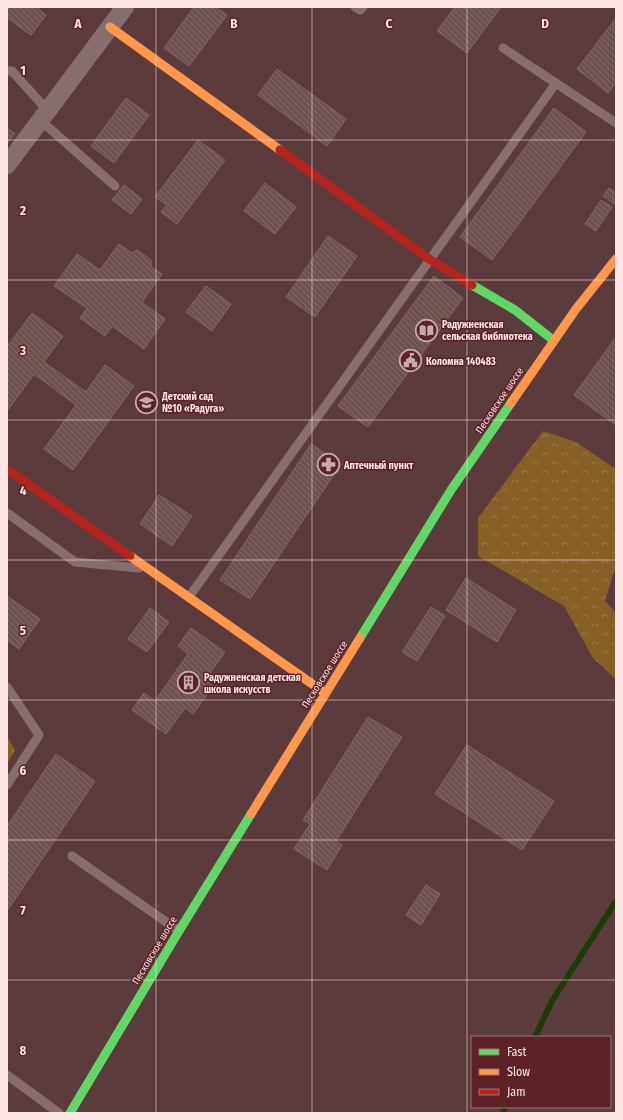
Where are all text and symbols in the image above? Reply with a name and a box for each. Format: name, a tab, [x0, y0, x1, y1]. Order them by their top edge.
text: A	[73, 16, 82, 31]
text: B	[230, 16, 238, 31]
text: C	[386, 16, 393, 31]
text: D	[541, 16, 549, 31]
text: 1	[20, 63, 26, 78]
text: 2	[19, 203, 26, 218]
library icon: Радужненская сельская библиотека	[413, 317, 439, 343]
place label: Радужненская сельская библиотека	[442, 319, 533, 343]
text: 3	[19, 343, 26, 358]
public building icon: Коломна 140483	[398, 348, 424, 374]
place label: Коломна 140483	[426, 356, 496, 368]
street label: Песковское шоссе	[473, 365, 526, 436]
school or university icon: Детский сад №10 «Радуга»	[134, 389, 160, 415]
place label: Детский сад №10 «Радуга»	[161, 391, 224, 415]
pharmacy icon: Аптечный пункт	[316, 452, 342, 478]
place label: Аптечный пункт	[343, 460, 414, 472]
text: 4	[20, 483, 27, 498]
text: 5	[20, 623, 26, 638]
street label: Песковское шоссе	[299, 639, 350, 710]
building icon: Радужненская детская школа искусств	[176, 670, 202, 696]
place label: Радужненская детская школа искусств	[204, 672, 301, 696]
text: 6	[20, 763, 27, 778]
text: 7	[20, 903, 26, 918]
street label: Песковское шоссе	[130, 914, 180, 987]
legend	[471, 1036, 611, 1108]
text: 8	[20, 1043, 27, 1058]
text: Fast	[507, 1045, 526, 1059]
text: Slow	[507, 1065, 530, 1079]
text: Jam	[507, 1085, 525, 1099]

